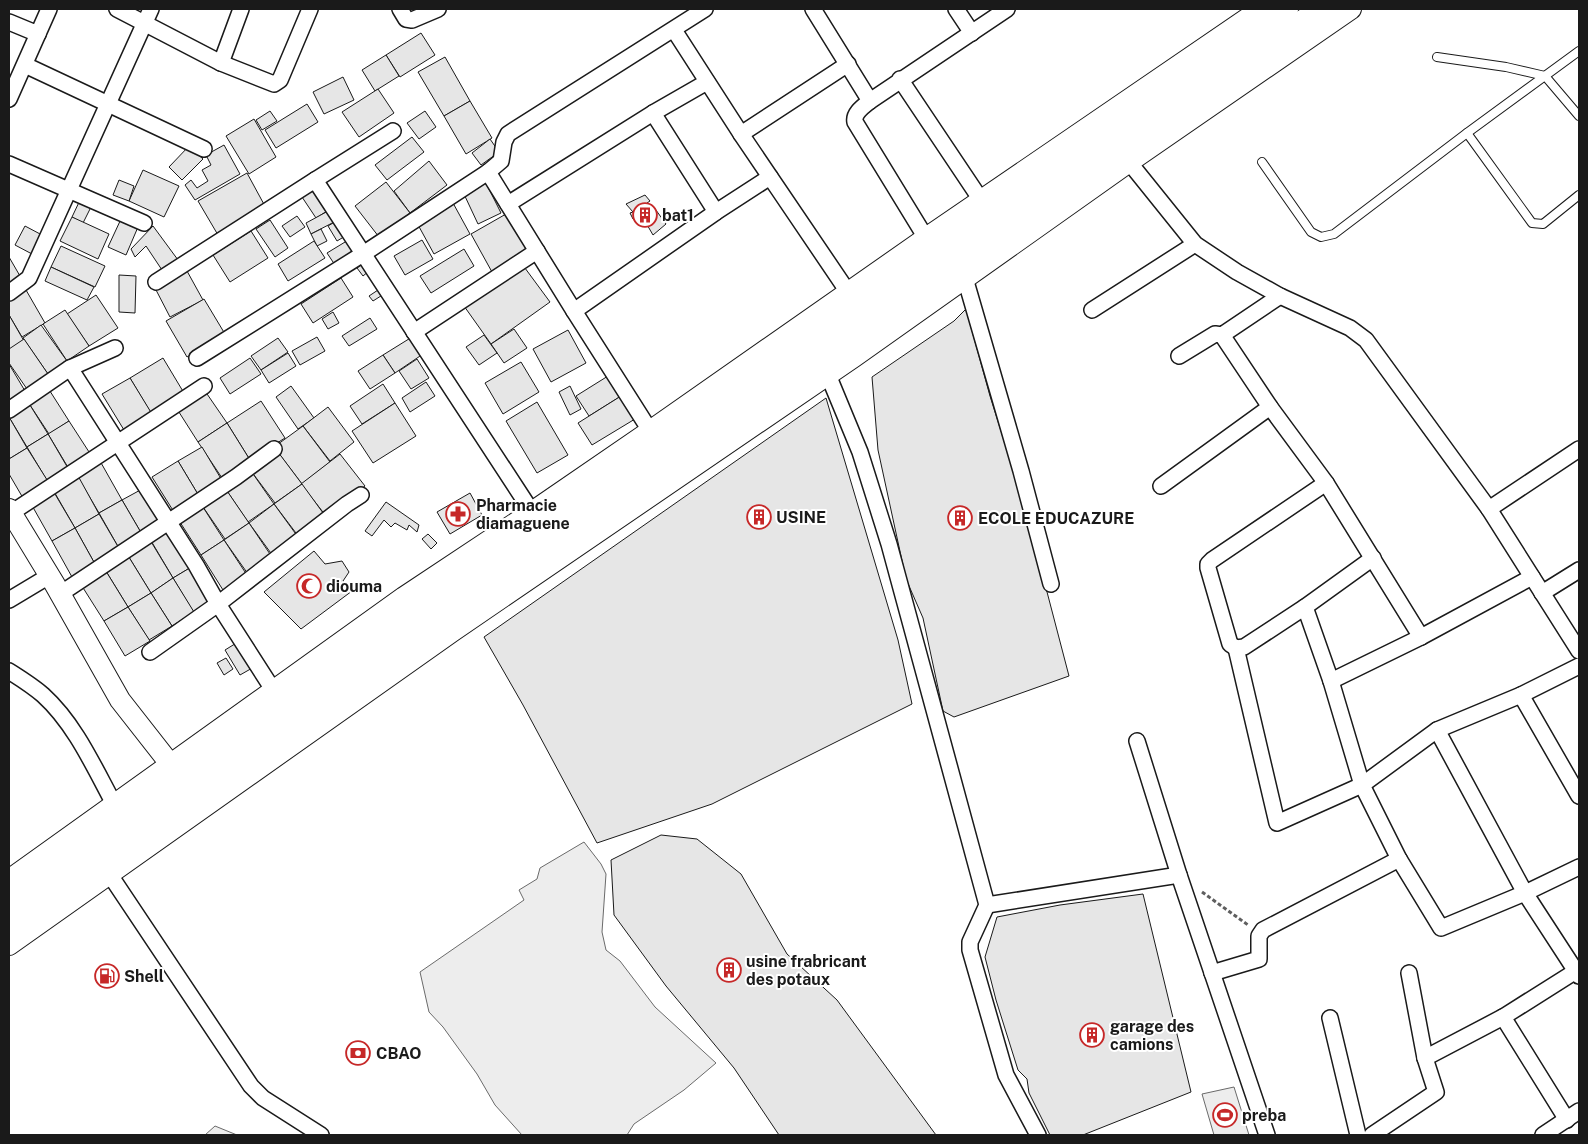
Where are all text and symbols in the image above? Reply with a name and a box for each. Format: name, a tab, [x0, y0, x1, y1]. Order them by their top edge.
building icon: bat1	[632, 202, 658, 228]
place label: bat1	[662, 206, 694, 225]
place label: Pharmacie diamaguene	[476, 496, 570, 533]
pharmacy icon: Pharmacie diamaguene	[445, 501, 471, 527]
building icon: USINE	[746, 504, 772, 530]
building icon: ECOLE EDUCAZURE	[947, 505, 973, 531]
place label: USINE	[776, 508, 826, 527]
place label: ECOLE EDUCAZURE	[978, 509, 1134, 528]
mosque icon: diouma	[296, 573, 322, 599]
place label: diouma	[326, 577, 382, 596]
place label: usine frabricant des potaux	[746, 952, 867, 989]
building icon: usine frabricant des potaux	[716, 957, 742, 983]
fuel station icon: Shell	[94, 963, 120, 989]
place label: Shell	[124, 967, 164, 986]
place label: garage des camions	[1110, 1017, 1194, 1054]
building icon: garage des camions	[1079, 1022, 1105, 1048]
bank icon: CBAO	[345, 1040, 371, 1066]
place label: CBAO	[376, 1044, 422, 1063]
sports icon: preba	[1212, 1102, 1238, 1128]
place label: preba	[1242, 1106, 1286, 1125]

